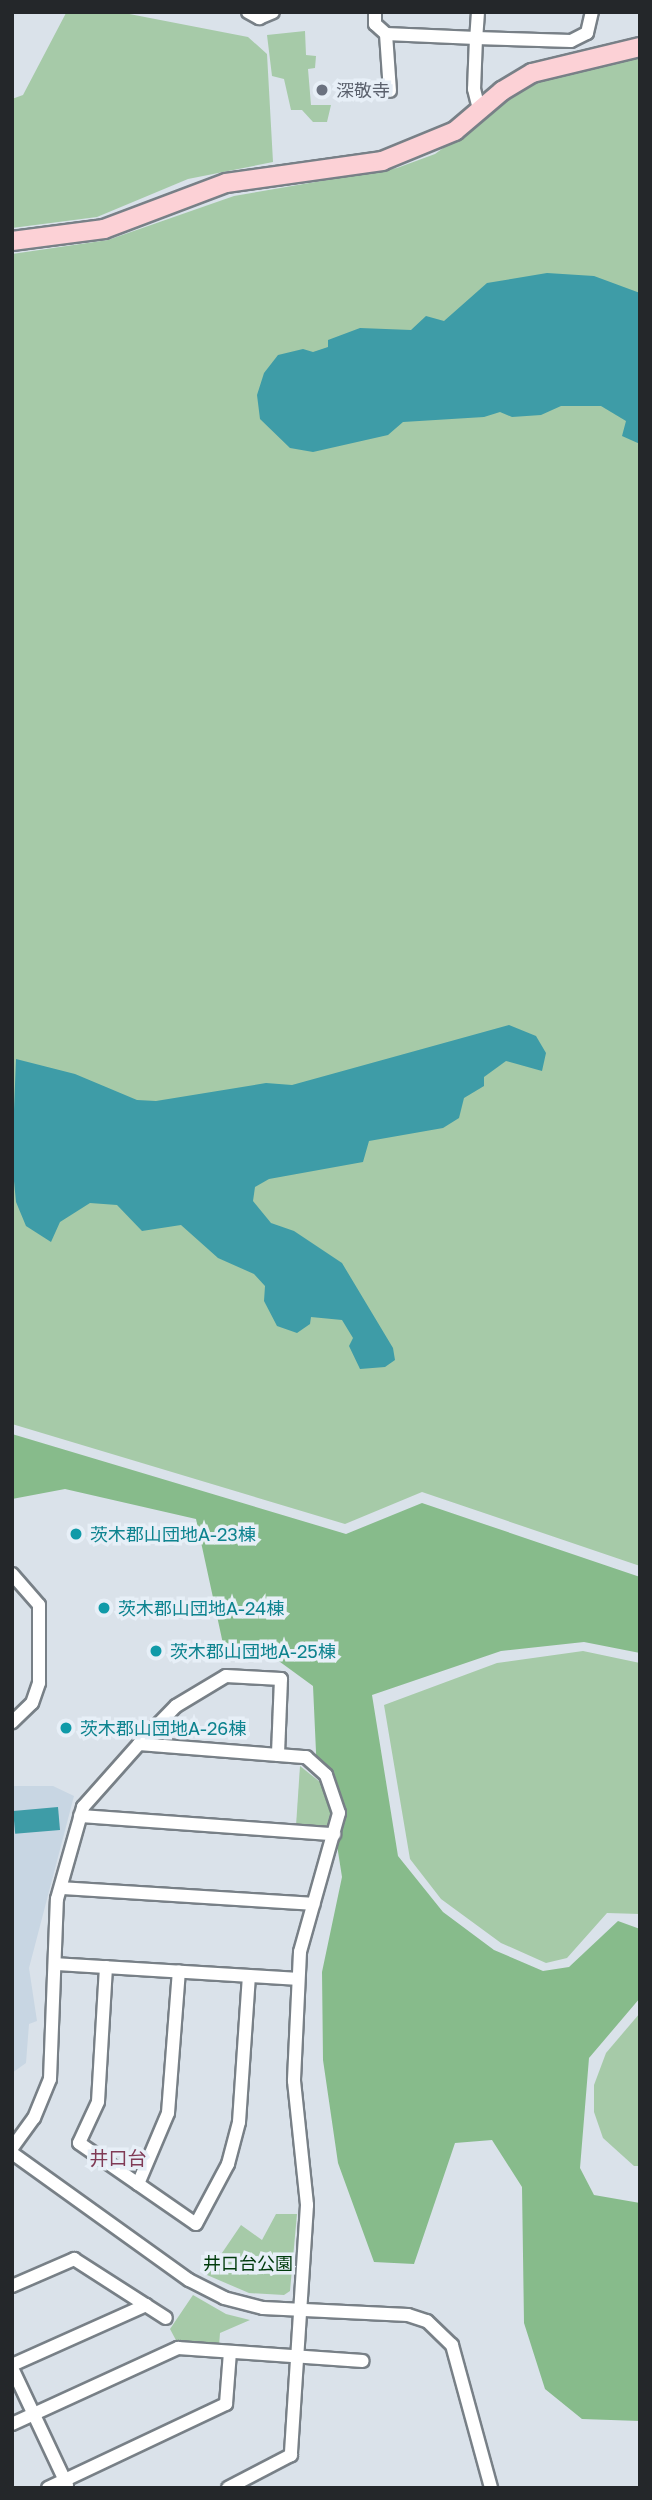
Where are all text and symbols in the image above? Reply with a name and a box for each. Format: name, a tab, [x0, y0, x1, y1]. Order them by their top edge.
place label: 深敬寺	[336, 79, 390, 101]
marker: 深敬寺	[314, 82, 330, 98]
place label: 茨木郡山団地A-23棟	[90, 1523, 256, 1545]
marker: 茨木郡山団地A-23棟	[68, 1526, 84, 1542]
place label: 茨木郡山団地A-24棟	[118, 1597, 284, 1619]
marker: 茨木郡山団地A-24棟	[96, 1600, 112, 1616]
place label: 茨木郡山団地A-25棟	[170, 1640, 336, 1662]
marker: 茨木郡山団地A-25棟	[148, 1643, 164, 1659]
place label: 茨木郡山団地A-26棟	[80, 1717, 246, 1739]
marker: 茨木郡山団地A-26棟	[58, 1720, 74, 1736]
district label: 井口台	[90, 2147, 146, 2169]
park label: 井口台公園	[203, 2252, 293, 2274]

